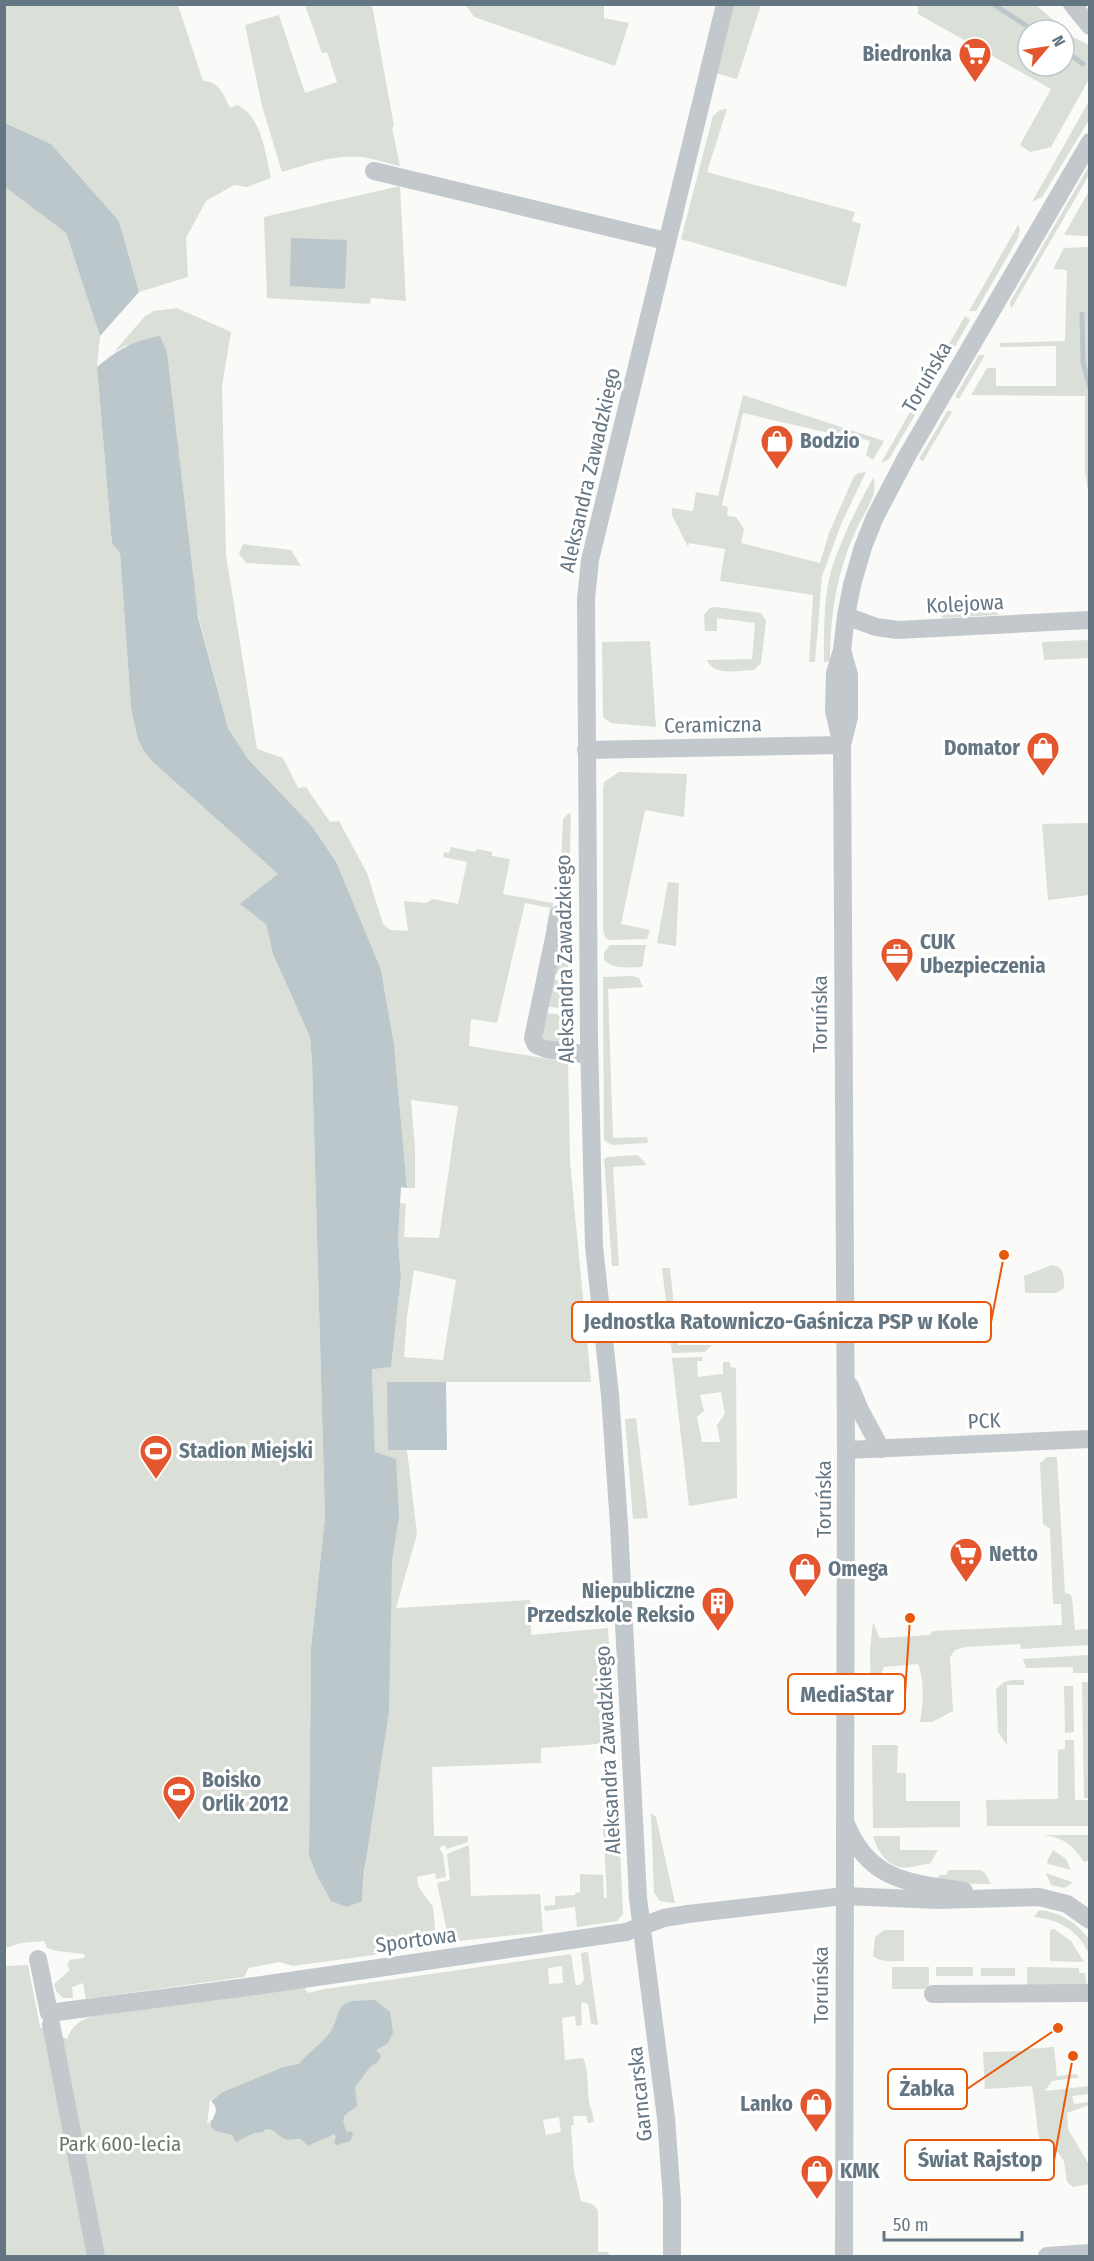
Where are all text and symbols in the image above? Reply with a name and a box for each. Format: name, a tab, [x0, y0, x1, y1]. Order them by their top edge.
north arrow	[1016, 18, 1076, 78]
text: N	[1048, 32, 1069, 50]
supermarket icon: Biedronka	[957, 36, 993, 83]
place label: Biedronka	[863, 41, 952, 67]
street label: Toruńska	[896, 337, 958, 417]
street label: Aleksandra Zawadzkiego	[554, 365, 626, 575]
shop icon: Bodzio	[759, 423, 795, 470]
place label: Bodzio	[800, 428, 860, 454]
street label: Kolejowa	[925, 589, 1005, 619]
street label: Ceramiczna	[664, 711, 762, 739]
shop icon: Domator	[1025, 730, 1061, 777]
place label: Domator	[944, 735, 1020, 761]
street label: Aleksandra Zawadzkiego	[550, 854, 580, 1064]
place label: CUK Ubezpieczenia	[920, 929, 1046, 979]
office icon: CUK Ubezpieczenia	[879, 936, 915, 983]
street label: Toruńska	[807, 975, 833, 1053]
callout: Jednostka Ratowniczo-Gaśnicza PSP w Kole	[572, 1302, 991, 1342]
text: Jednostka Ratowniczo-Gaśnicza PSP w Kole	[583, 1308, 978, 1335]
street label: PCK	[967, 1407, 1002, 1435]
sports icon: Stadion Miejski	[138, 1433, 174, 1480]
place label: Stadion Miejski	[179, 1438, 313, 1464]
street label: Toruńska	[811, 1460, 837, 1538]
supermarket icon: Netto	[948, 1536, 984, 1583]
place label: Netto	[989, 1541, 1038, 1567]
shop icon: Omega	[787, 1551, 823, 1598]
place label: Omega	[828, 1556, 888, 1582]
place label: Niepubliczne Przedszkole Reksio	[527, 1578, 695, 1628]
building icon: Niepubliczne Przedszkole Reksio	[700, 1585, 736, 1632]
street label: Aleksandra Zawadzkiego	[590, 1645, 626, 1855]
callout: MediaStar	[788, 1674, 905, 1714]
text: MediaStar	[800, 1681, 895, 1708]
place label: Boisko Orlik 2012	[202, 1767, 289, 1817]
sports icon: Boisko Orlik 2012	[161, 1774, 197, 1821]
street label: Sportowa	[374, 1921, 458, 1959]
street label: Toruńska	[808, 1946, 834, 2024]
street label: Garncarska	[622, 2045, 658, 2143]
callout: Żabka	[888, 2069, 967, 2109]
text: Żabka	[899, 2075, 955, 2102]
shop icon: Lanko	[798, 2086, 834, 2133]
place label: Lanko	[740, 2091, 793, 2117]
park label: Park 600-lecia	[59, 2131, 181, 2157]
callout: Świat Rajstop	[905, 2140, 1054, 2180]
text: Świat Rajstop	[918, 2146, 1042, 2173]
shop icon: KMK	[799, 2153, 835, 2200]
place label: KMK	[840, 2158, 880, 2184]
scale bar	[884, 2204, 1022, 2242]
text: 50 m	[893, 2214, 929, 2236]

